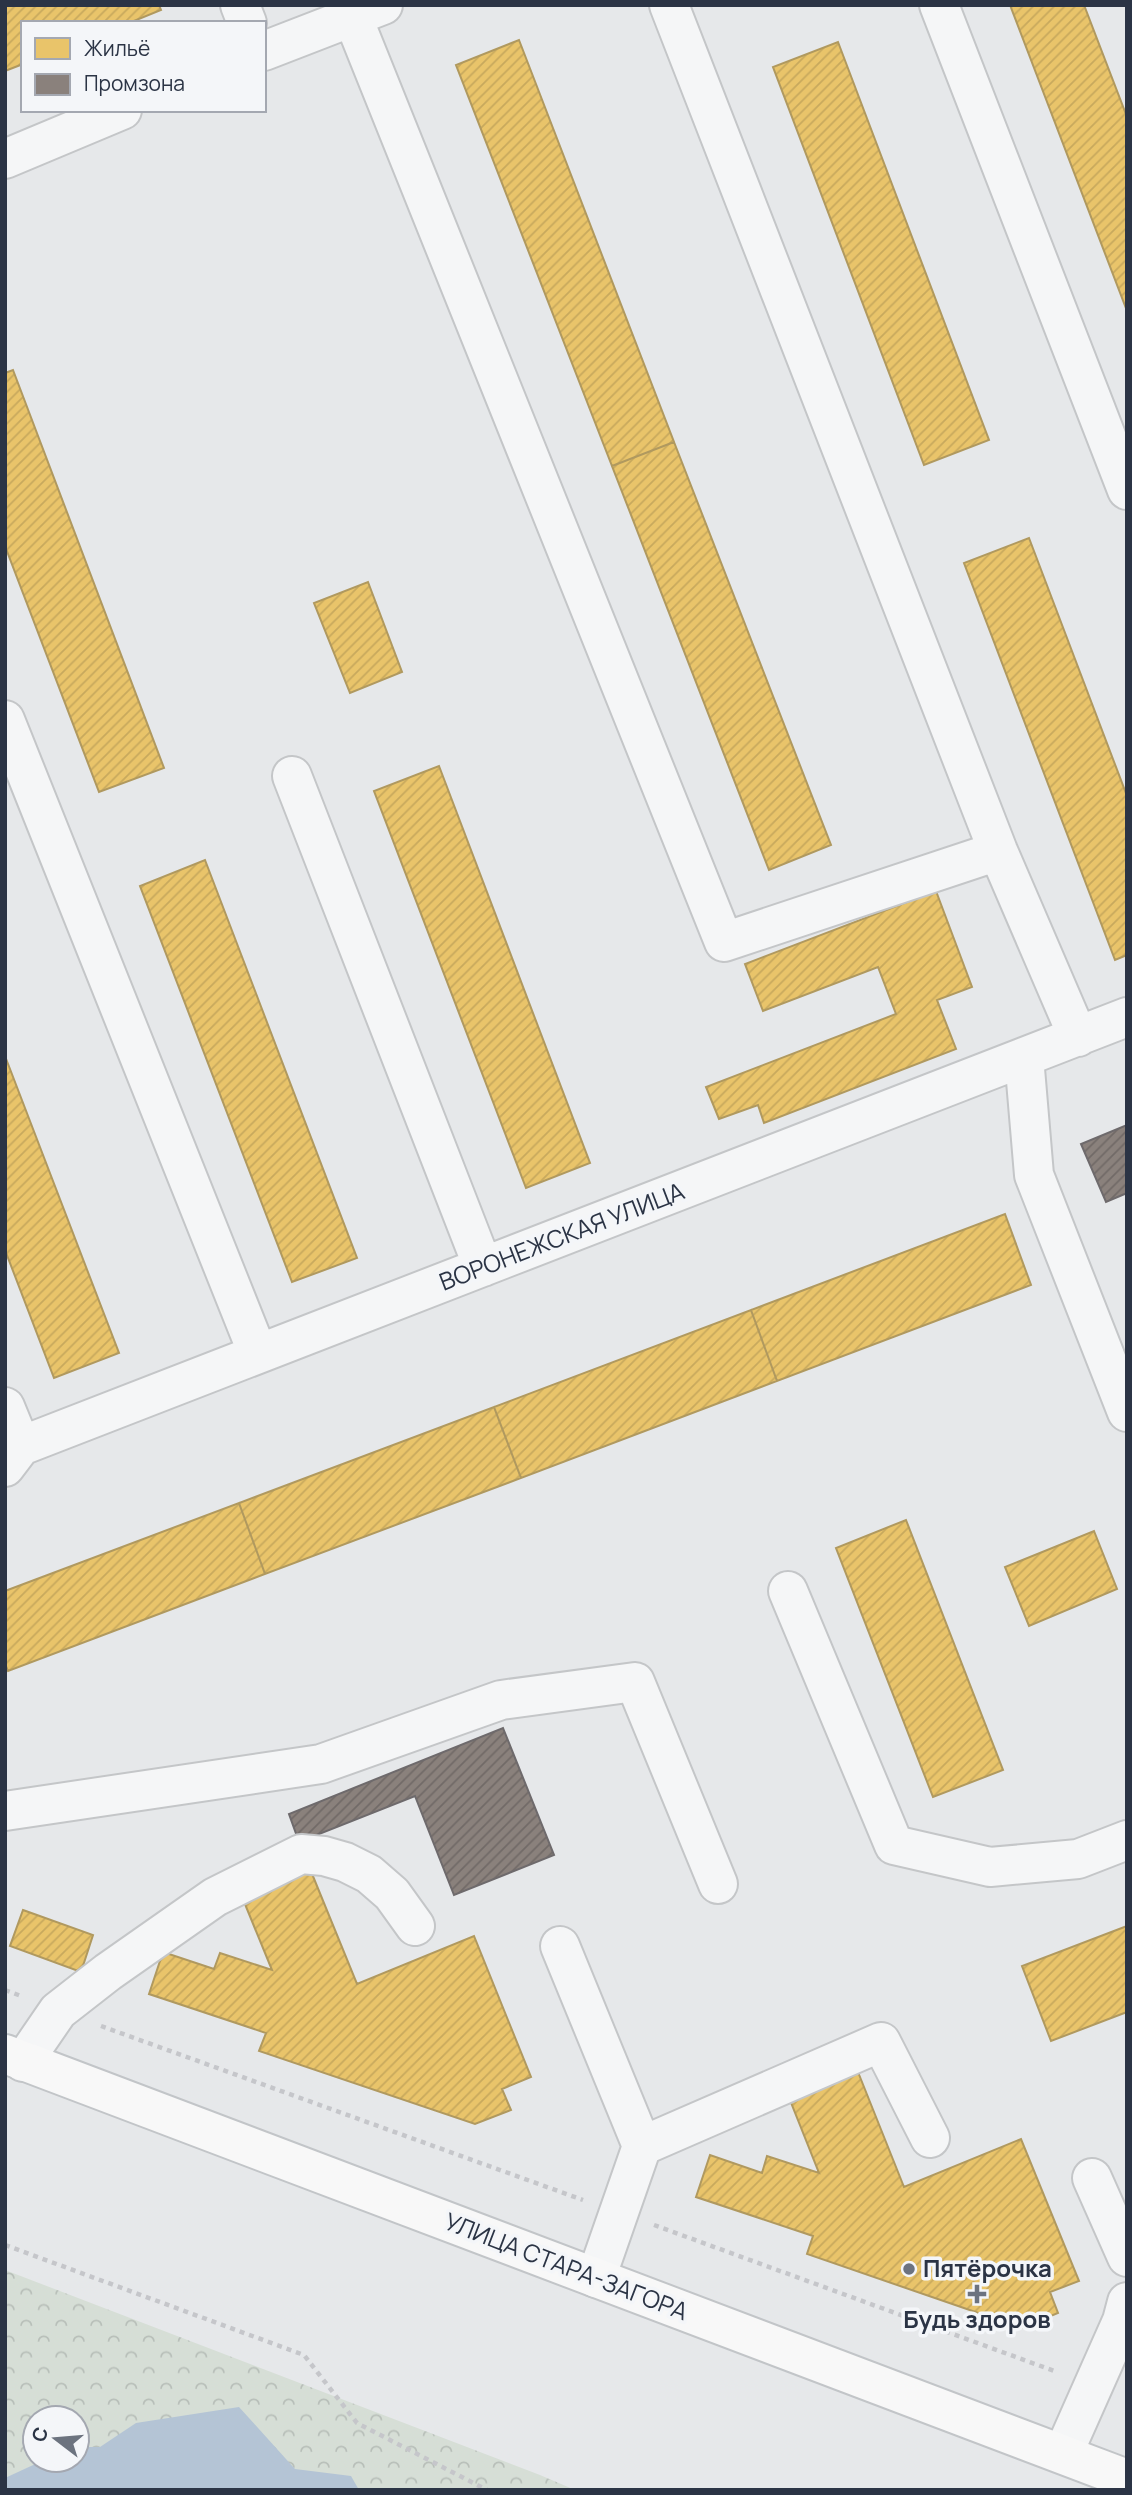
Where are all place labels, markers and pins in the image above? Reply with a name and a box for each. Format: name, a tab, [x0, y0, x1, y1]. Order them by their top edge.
place label: Пятёрочка	[923, 2251, 1052, 2284]
marker: Пятёрочка	[901, 2261, 917, 2277]
marker: Будь здоров	[969, 2286, 985, 2302]
place label: Будь здоров	[903, 2302, 1051, 2335]

